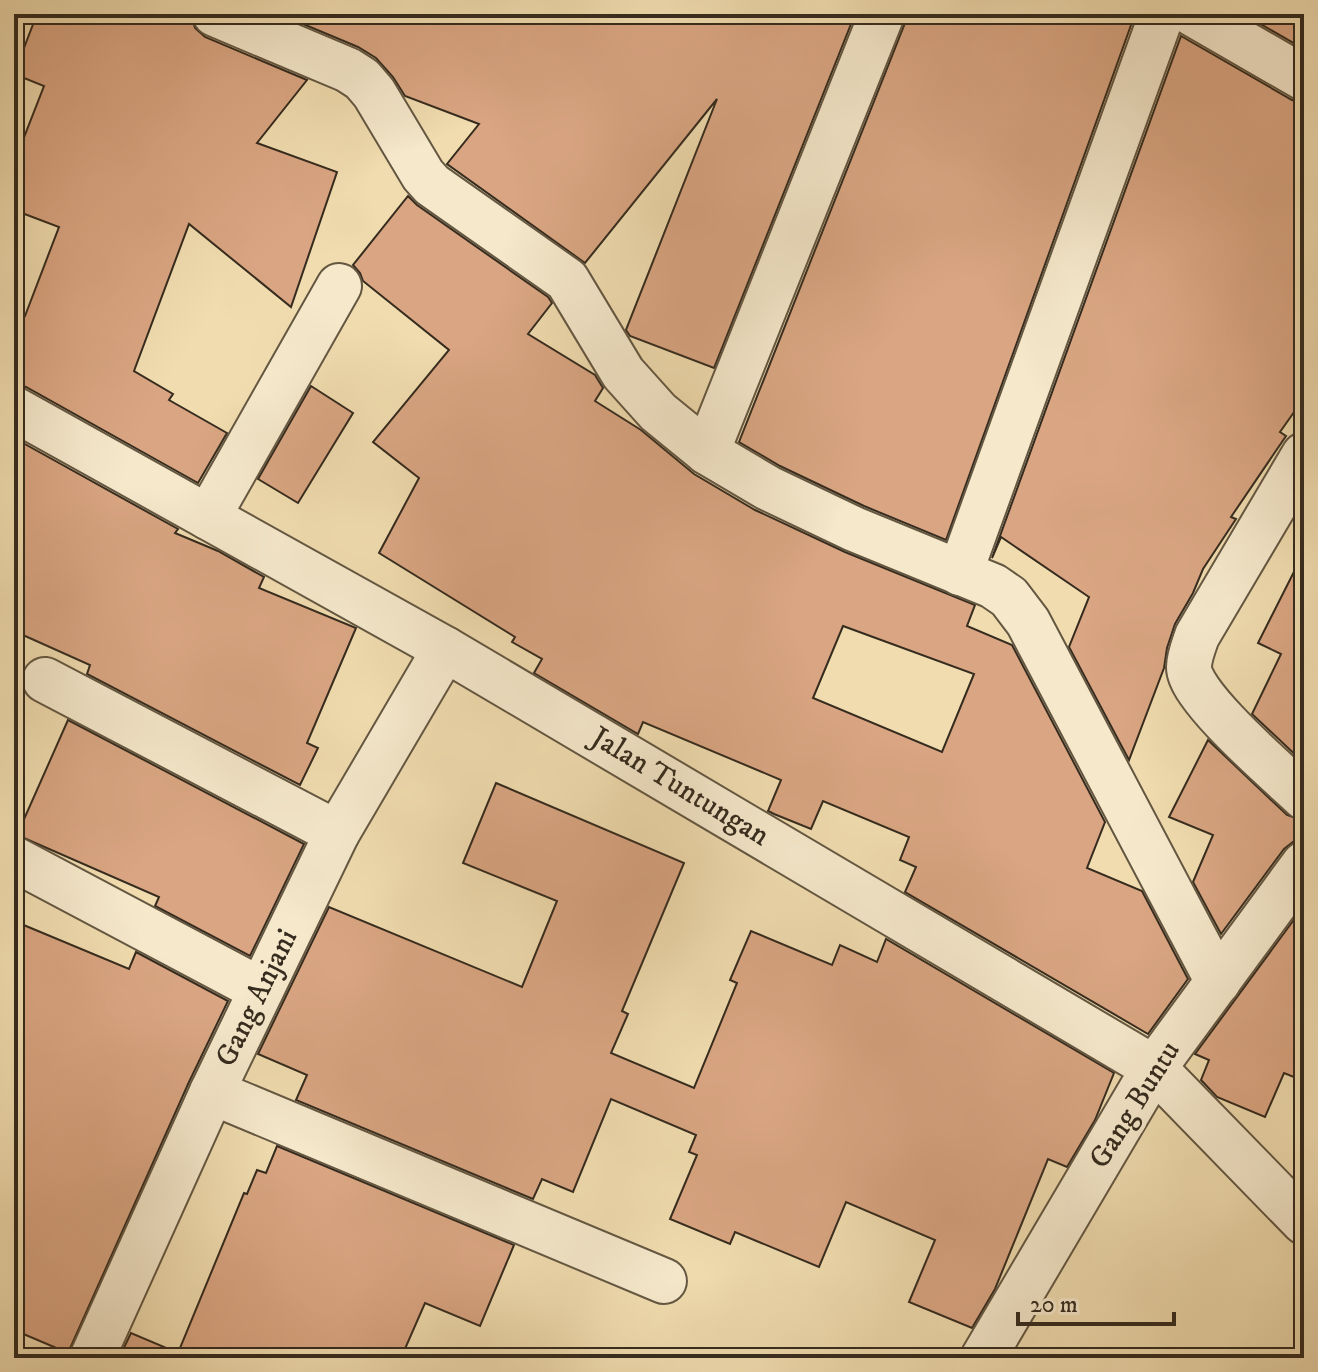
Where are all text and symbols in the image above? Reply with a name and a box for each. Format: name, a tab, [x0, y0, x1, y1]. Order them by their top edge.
street label: Jalan Tuntungan	[582, 718, 776, 855]
street label: Gang Anjani	[208, 923, 306, 1073]
street label: Gang Buntu	[1081, 1034, 1189, 1176]
scale bar	[1018, 1276, 1174, 1326]
text: 20 m	[1030, 1290, 1078, 1320]

